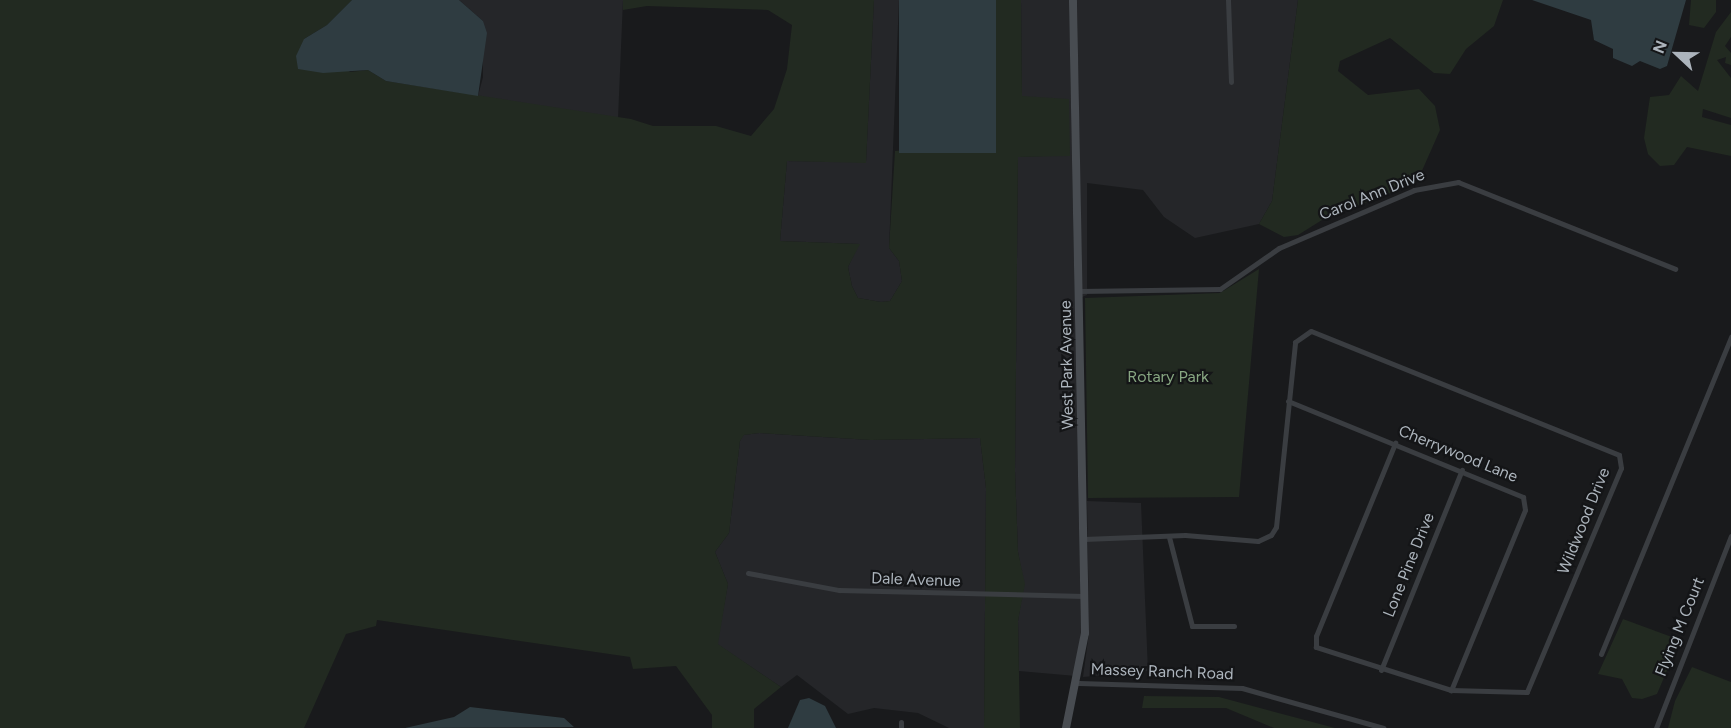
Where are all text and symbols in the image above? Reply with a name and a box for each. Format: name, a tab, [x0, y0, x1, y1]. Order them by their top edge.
north arrow	[1647, 24, 1707, 84]
text: N	[1649, 38, 1671, 56]
street label: Carol Ann Drive	[1317, 165, 1427, 225]
street label: West Park Avenue	[1056, 300, 1078, 430]
park label: Rotary Park	[1127, 367, 1209, 387]
street label: Cherrywood Lane	[1396, 421, 1520, 487]
street label: Wildwood Drive	[1554, 465, 1614, 577]
street label: Lone Pine Drive	[1379, 510, 1439, 620]
street label: Dale Avenue	[871, 569, 961, 591]
street label: Flying M Court	[1651, 575, 1709, 679]
street label: Massey Ranch Road	[1090, 660, 1234, 684]

